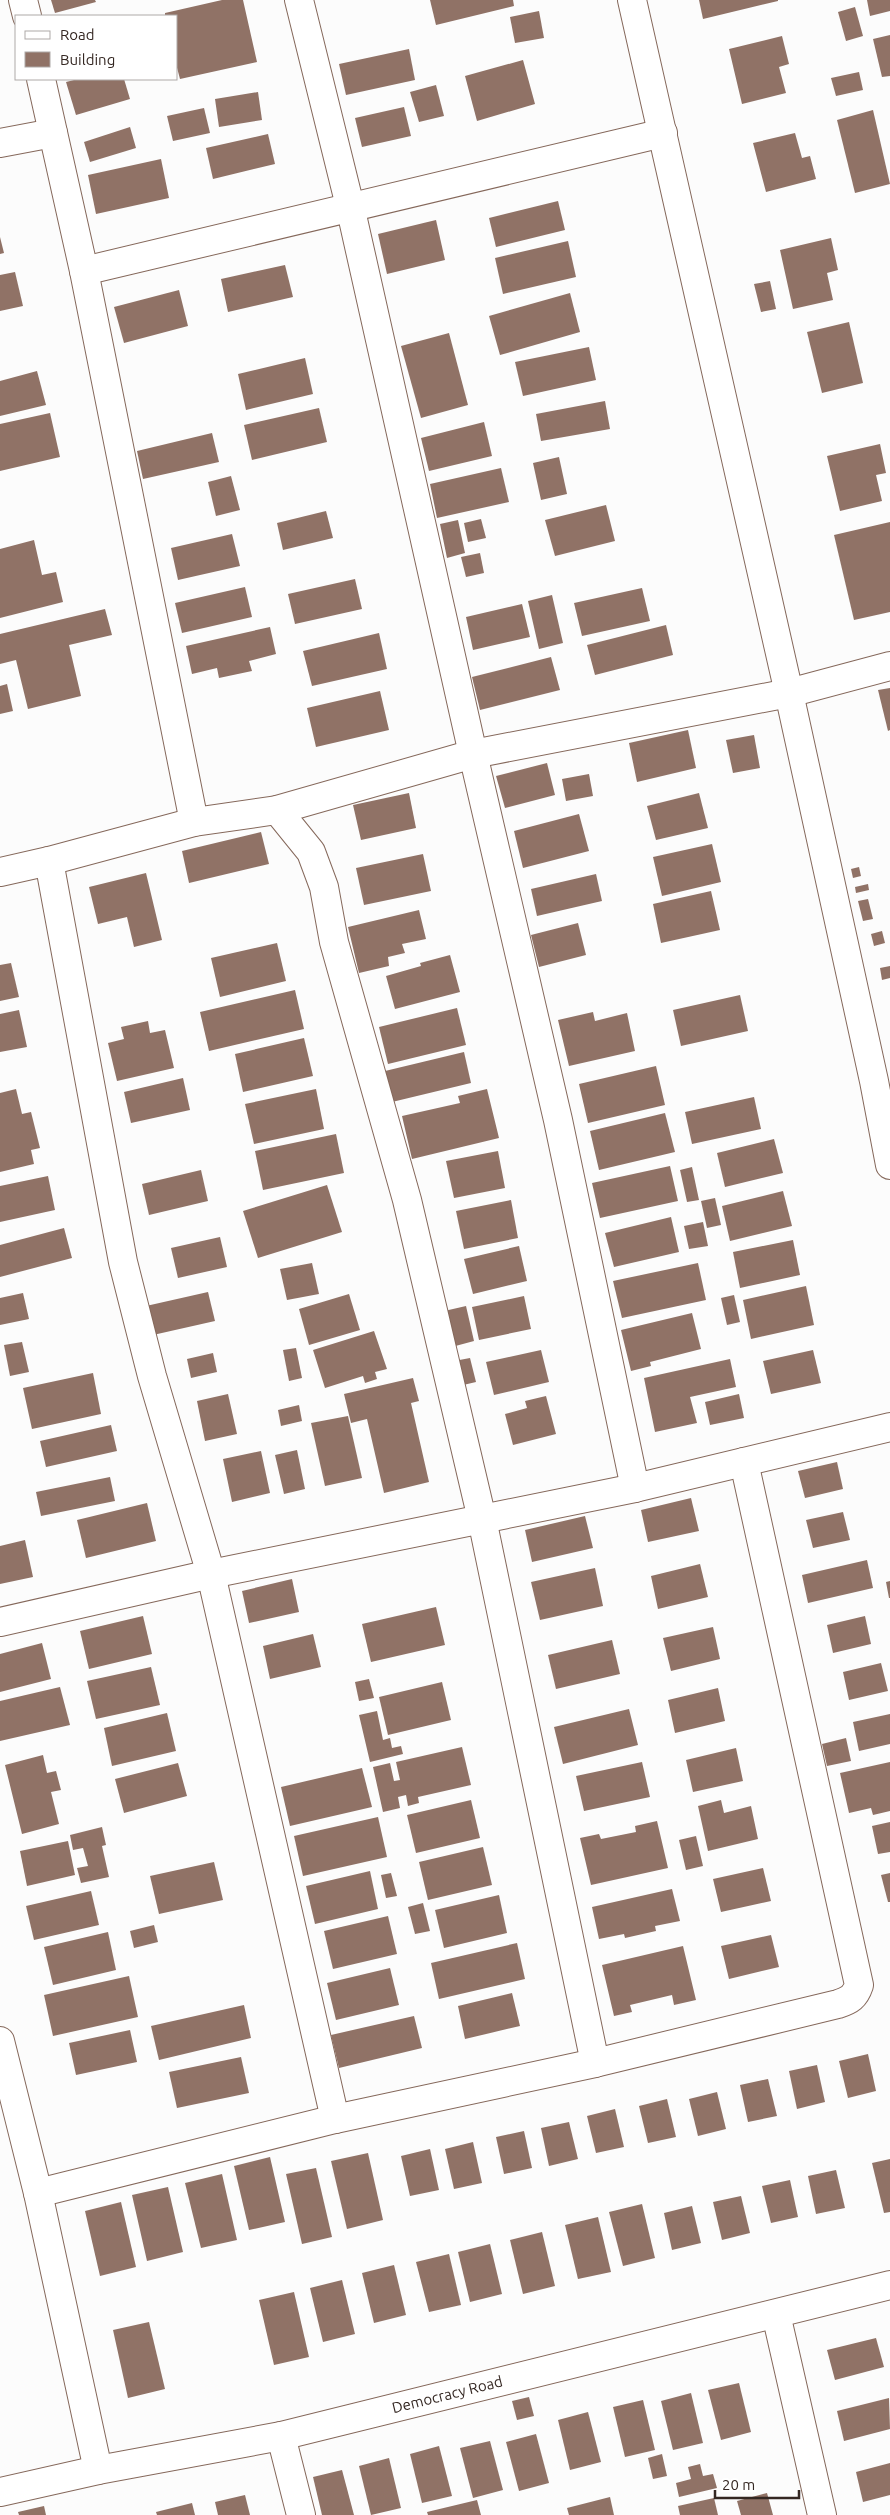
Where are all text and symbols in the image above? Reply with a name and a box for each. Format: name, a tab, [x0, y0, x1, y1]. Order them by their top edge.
legend	[15, 15, 178, 80]
text: Road	[60, 26, 95, 43]
text: Building	[60, 51, 115, 68]
street label: Democracy Road	[390, 2372, 504, 2416]
scale bar	[715, 2468, 799, 2500]
text: 20 m	[722, 2476, 755, 2493]

